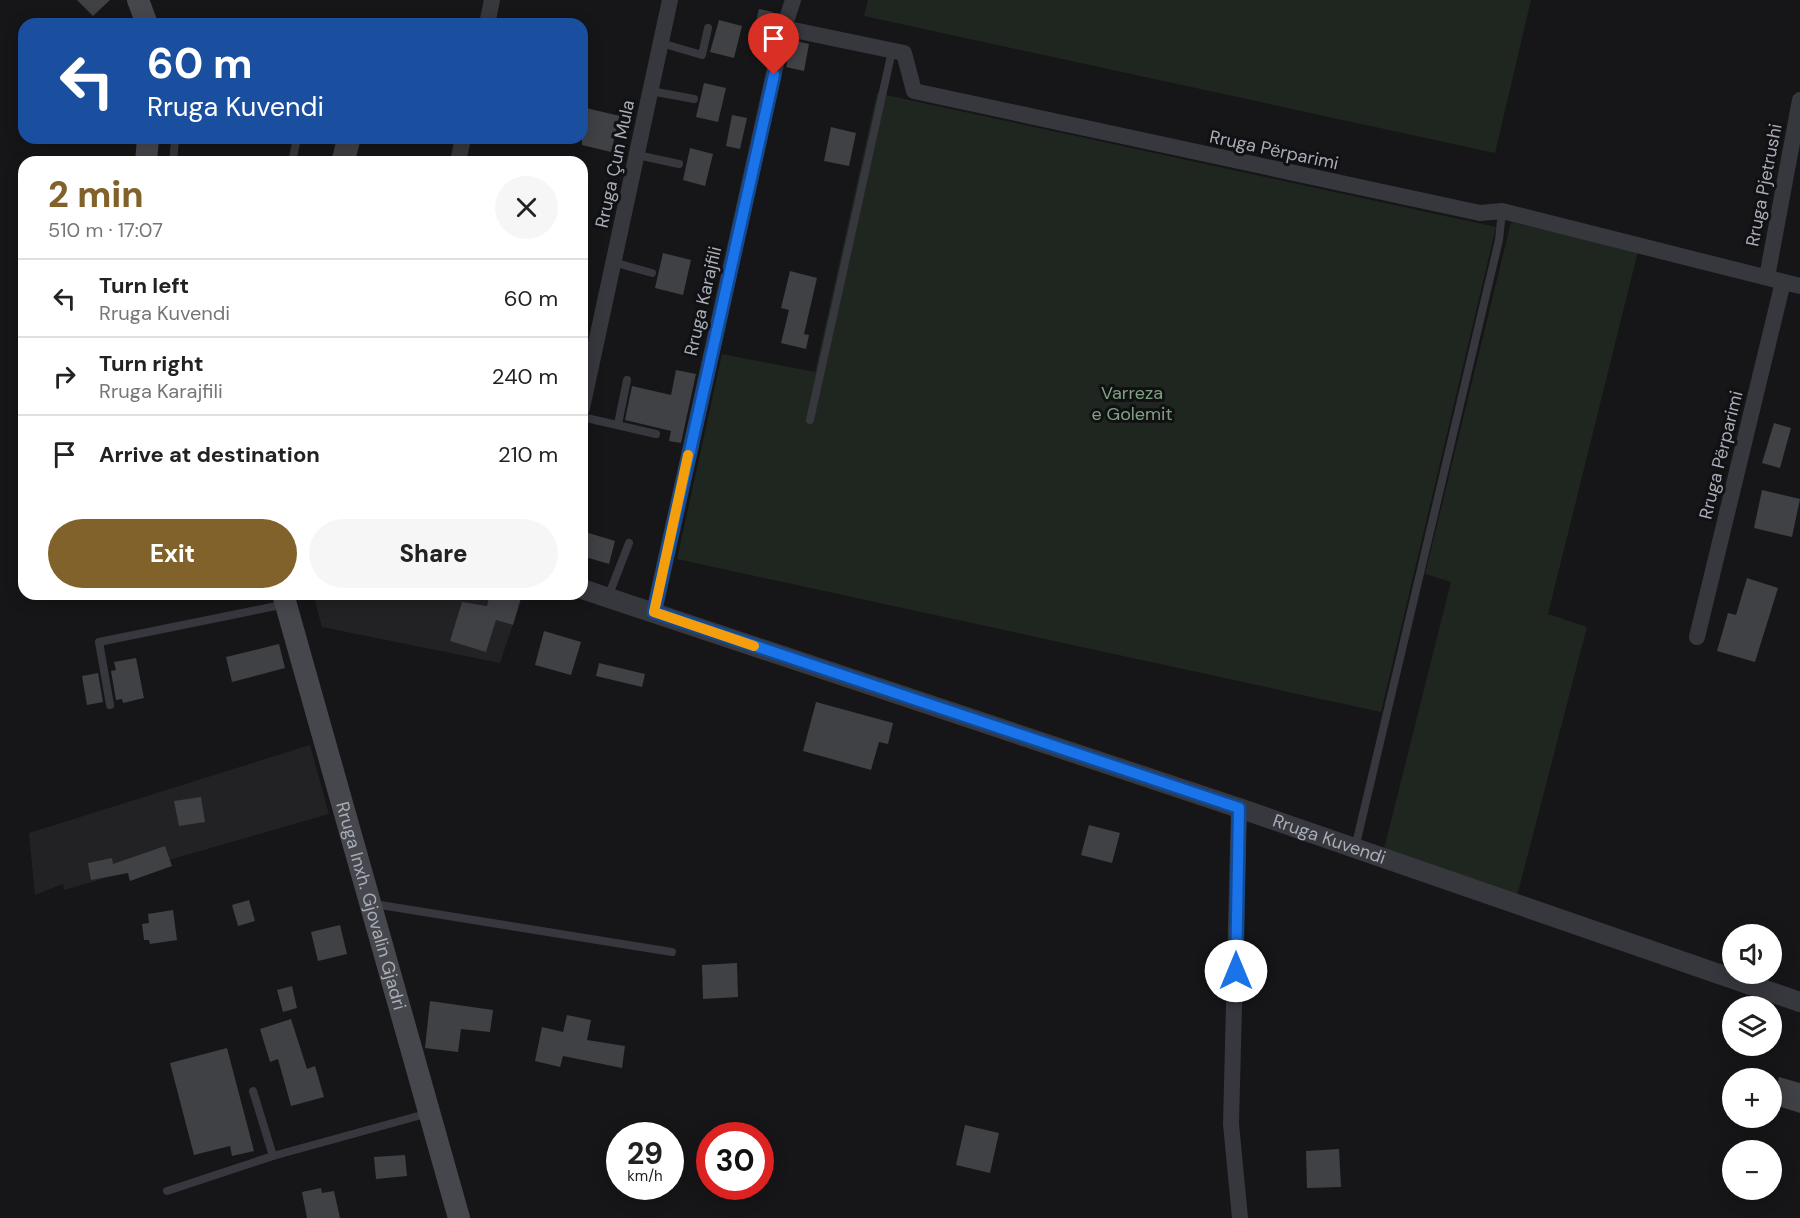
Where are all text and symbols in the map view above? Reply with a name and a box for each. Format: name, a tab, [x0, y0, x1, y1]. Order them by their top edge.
pin	[748, 13, 799, 75]
icon: arrive	[757, 22, 790, 55]
text: 60 m	[147, 36, 253, 91]
icon: left	[48, 42, 126, 120]
text: Rruga Kuvendi	[147, 89, 324, 124]
street label: Rruga Çun Mula	[590, 98, 640, 230]
street label: Rruga Pjetrushi	[1740, 121, 1788, 249]
street label: Rruga Përparimi	[1207, 125, 1341, 175]
text: 2 min	[48, 171, 144, 218]
button: close	[495, 176, 558, 239]
text: 510 m · 17:07	[48, 217, 163, 243]
street label: Rruga Karajfili	[679, 244, 727, 358]
text: Turn left	[99, 271, 189, 300]
icon: left	[48, 282, 81, 315]
text: 60 m	[504, 284, 558, 313]
text: Rruga Kuvendi	[99, 300, 230, 326]
text: Turn right	[99, 349, 204, 378]
icon: right	[48, 360, 81, 393]
text: 240 m	[492, 362, 558, 391]
text: Rruga Karajfili	[99, 378, 223, 404]
park label: Varreza e Golemit	[1092, 381, 1172, 426]
street label: Rruga Përparimi	[1693, 388, 1749, 522]
icon: arrive	[48, 438, 81, 471]
text: Arrive at destination	[99, 440, 320, 469]
text: 210 m	[498, 440, 558, 469]
button: Exit	[48, 519, 297, 588]
button: Share	[309, 519, 558, 588]
street label: Rruga Inxh. Gjovalin Gjadri	[330, 799, 412, 1013]
street label: Rruga Kuvendi	[1269, 809, 1389, 870]
map controls	[1722, 924, 1782, 1200]
button: sound	[1722, 924, 1782, 984]
position arrow	[1204, 939, 1268, 1003]
button: layers	[1722, 996, 1782, 1056]
button: +	[1722, 1068, 1782, 1128]
speed limit sign: 30	[696, 1122, 774, 1200]
text: 29	[627, 1134, 663, 1173]
button: −	[1722, 1140, 1782, 1200]
text: km/h	[627, 1166, 663, 1186]

